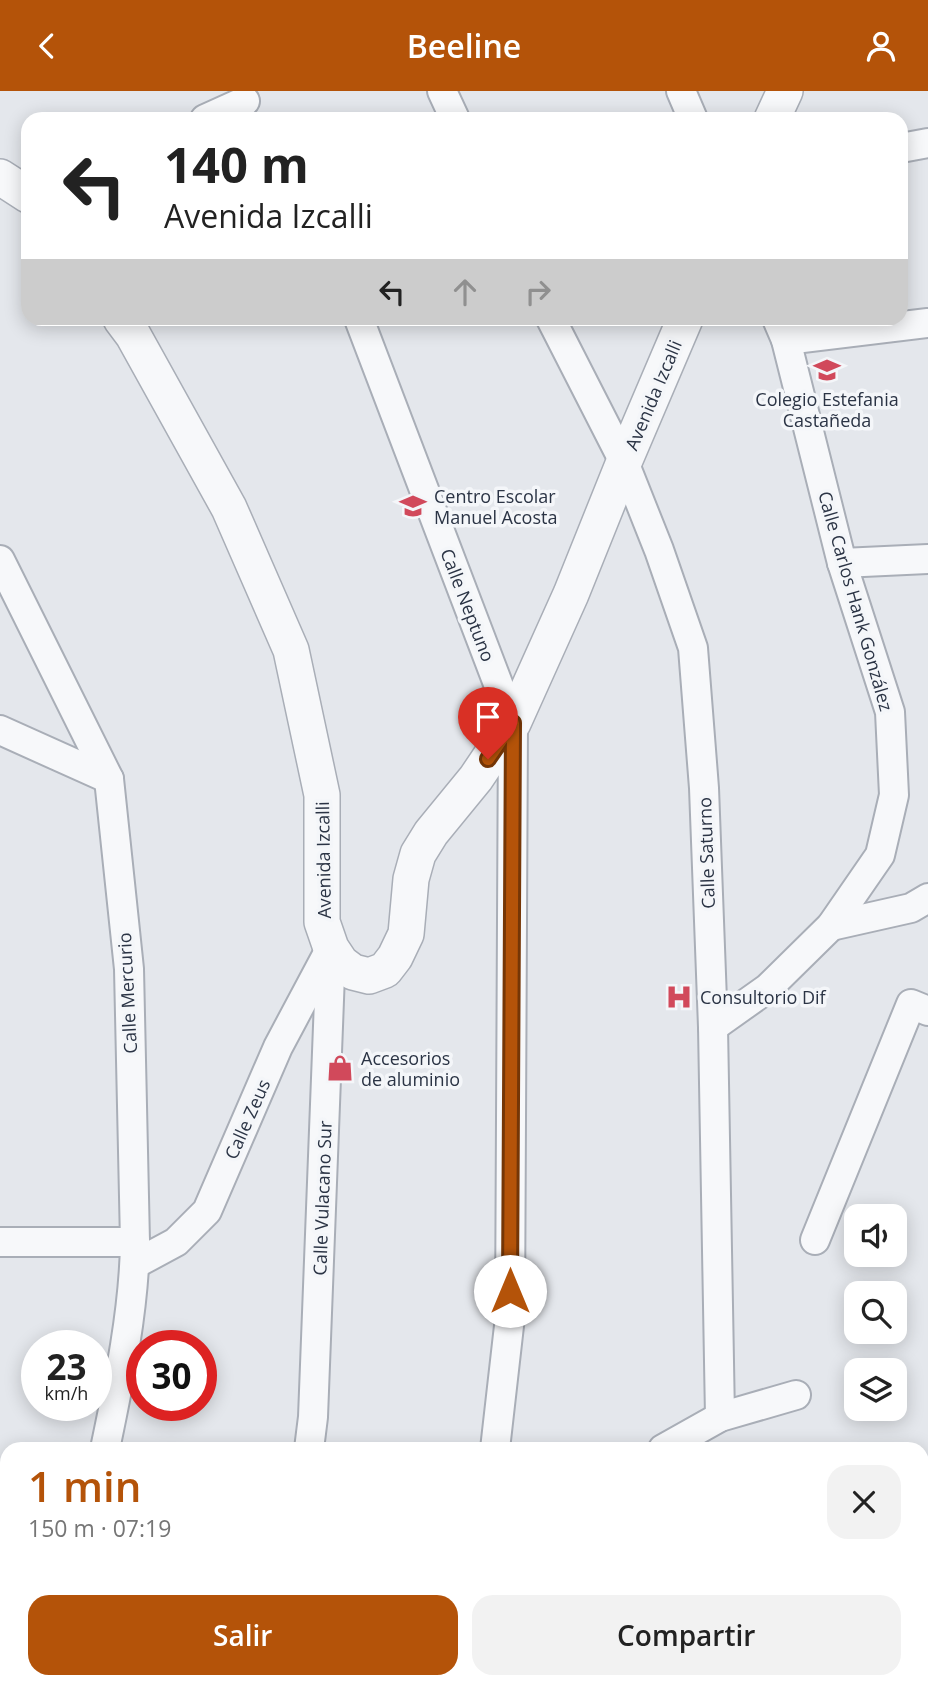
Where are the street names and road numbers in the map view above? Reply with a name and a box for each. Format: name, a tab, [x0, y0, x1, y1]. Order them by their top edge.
street label: Avenida Izcalli	[619, 336, 687, 454]
street label: Calle Carlos Hank González	[813, 488, 899, 714]
street label: Calle Neptuno	[435, 545, 501, 665]
street label: Calle Saturno	[692, 797, 720, 909]
street label: Avenida Izcalli	[310, 801, 336, 919]
street label: Calle Mercurio	[112, 932, 142, 1054]
street label: Calle Zeus	[219, 1075, 275, 1163]
street label: Calle Vulacano Sur	[307, 1120, 337, 1276]

